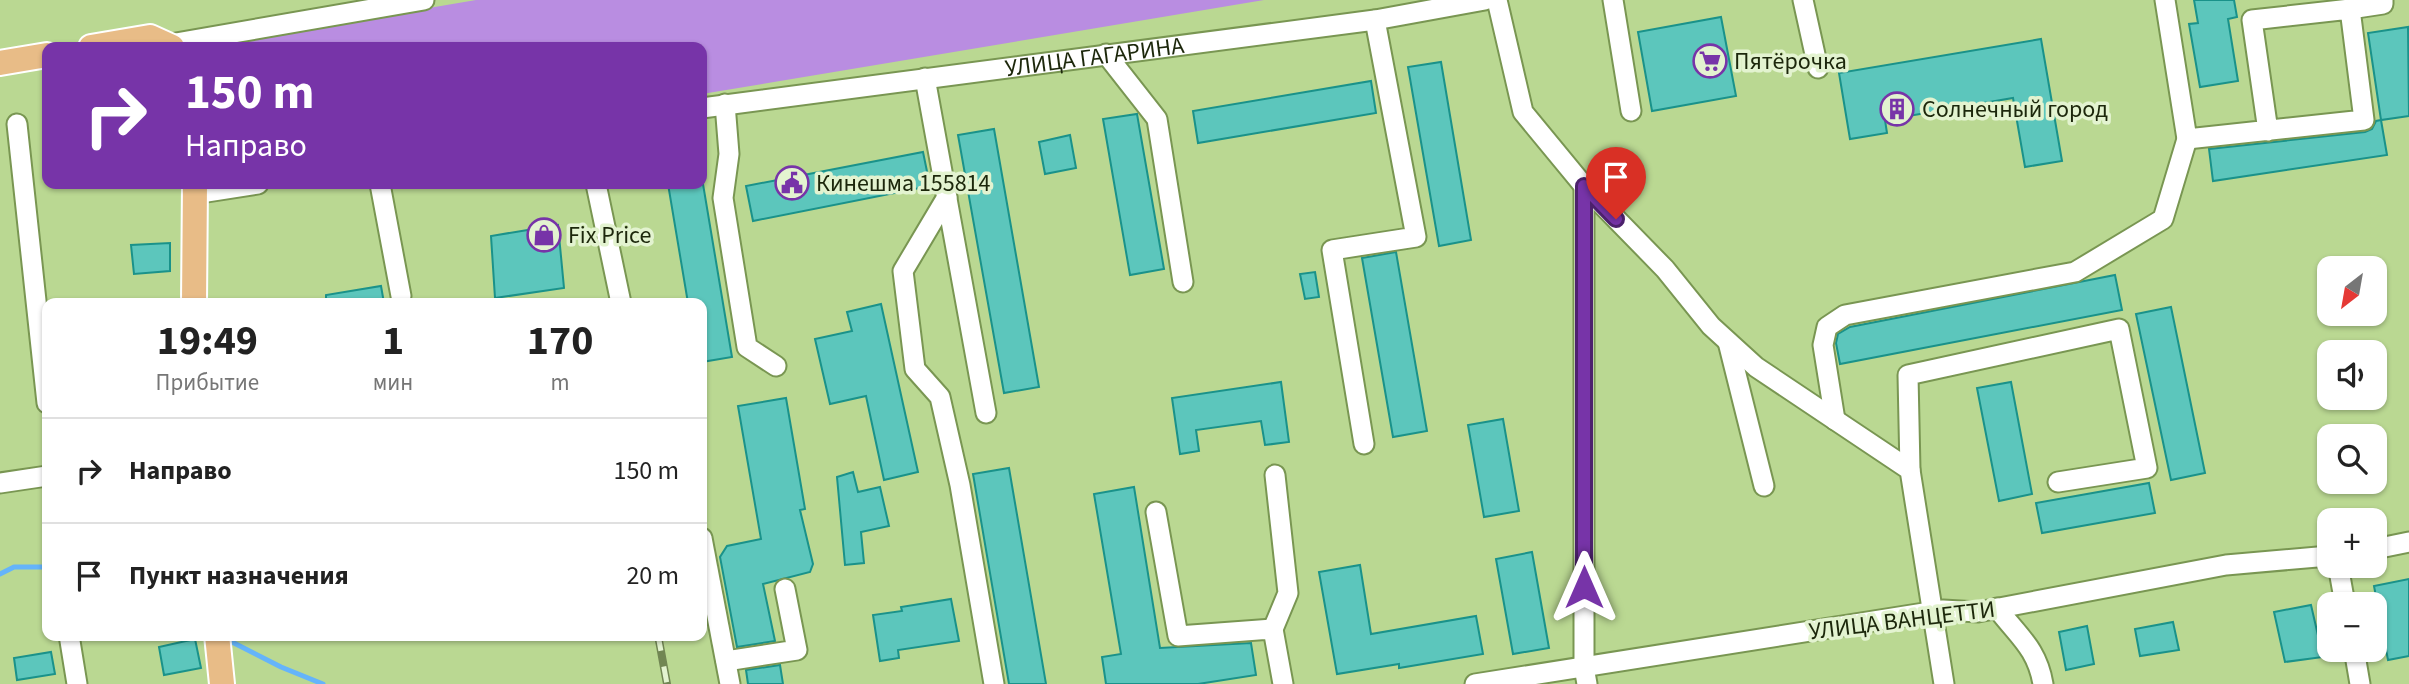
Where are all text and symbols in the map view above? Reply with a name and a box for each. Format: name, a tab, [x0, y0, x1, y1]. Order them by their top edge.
street label: УЛИЦА ГАГАРИНА	[1003, 28, 1186, 86]
supermarket icon: Пятёрочка	[1691, 42, 1729, 80]
place label: Пятёрочка	[1734, 44, 1847, 79]
text: 150 m	[185, 58, 314, 128]
icon: right	[70, 70, 161, 161]
building icon: Солнечный город	[1878, 90, 1916, 128]
place label: Солнечный город	[1922, 92, 2108, 127]
text: Направо	[185, 123, 307, 169]
pin	[1586, 147, 1646, 219]
icon: arrive	[1597, 158, 1635, 196]
public building icon: Кинешма 155814	[773, 164, 811, 202]
place label: Кинешма 155814	[816, 166, 991, 201]
shop icon: Fix Price	[525, 216, 563, 254]
place label: Fix Price	[568, 218, 651, 253]
north arrow	[2317, 256, 2387, 326]
map controls	[2317, 256, 2387, 662]
text: 19:49	[157, 311, 258, 371]
text: 1	[382, 311, 404, 371]
text: 170	[527, 311, 593, 371]
button: sound	[2317, 340, 2387, 410]
text: Прибытие	[156, 366, 259, 399]
text: мин	[373, 366, 413, 399]
text: m	[551, 366, 570, 399]
button: search	[2317, 424, 2387, 494]
icon: right	[70, 452, 108, 490]
text: Направо	[129, 452, 232, 489]
text: 150 m	[613, 452, 679, 489]
button: +	[2317, 508, 2387, 578]
position arrow	[1547, 550, 1621, 624]
icon: arrive	[70, 557, 108, 595]
text: Пункт назначения	[129, 557, 349, 594]
text: 20 m	[626, 557, 679, 594]
street label: УЛИЦА ВАНЦЕТТИ	[1807, 592, 1997, 649]
button: −	[2317, 592, 2387, 662]

